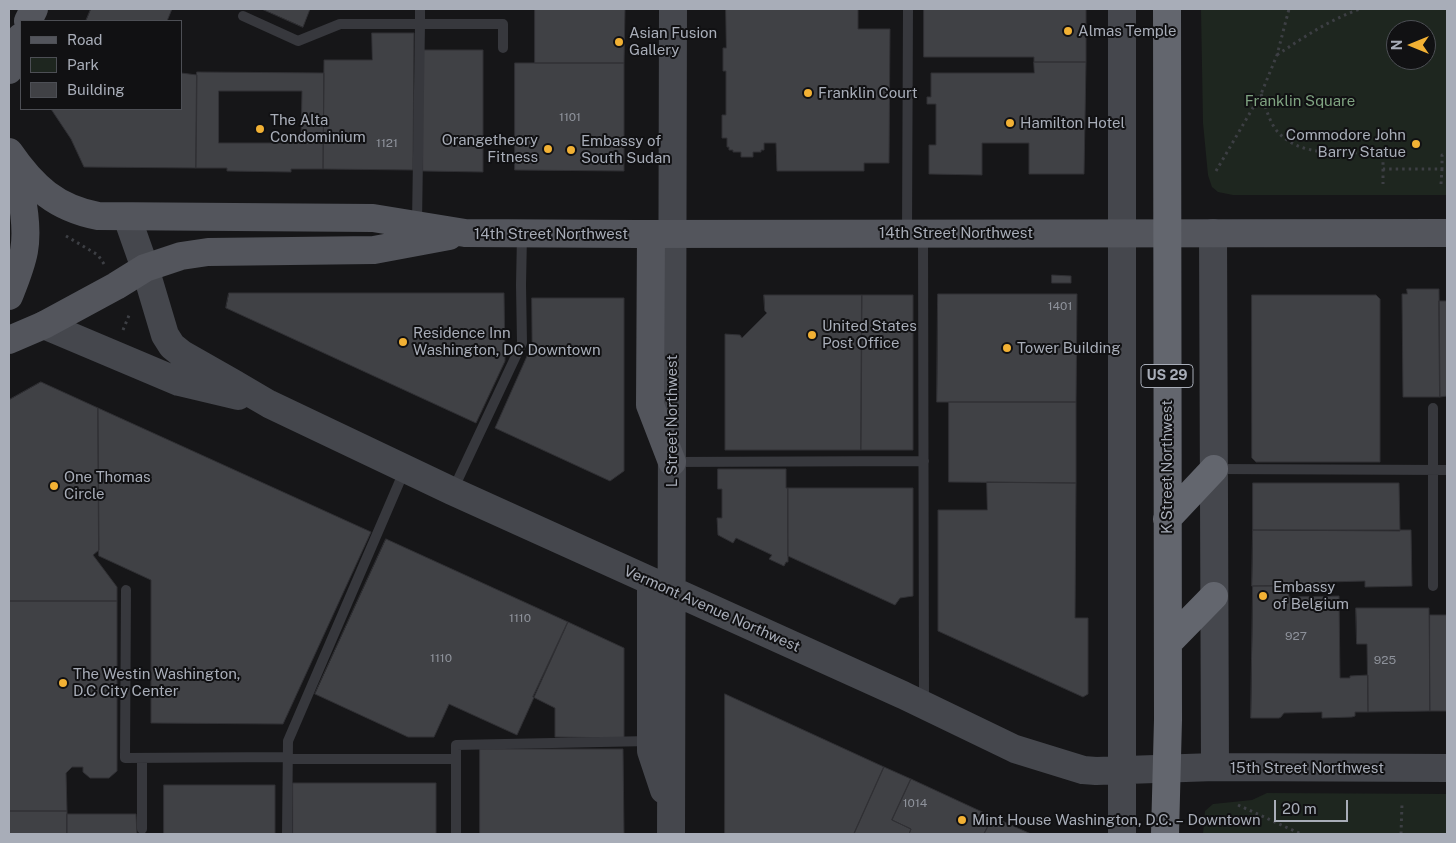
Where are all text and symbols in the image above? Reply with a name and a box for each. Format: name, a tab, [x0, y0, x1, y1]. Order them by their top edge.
legend	[20, 20, 182, 110]
north arrow	[1386, 20, 1436, 70]
place label: Almas Temple	[1078, 22, 1176, 40]
place label: Asian Fusion Gallery	[629, 24, 717, 59]
marker: Almas Temple	[1062, 25, 1074, 37]
text: Road	[67, 31, 103, 48]
marker: Asian Fusion Gallery	[613, 36, 625, 48]
text: N	[1389, 40, 1405, 50]
text: Park	[67, 56, 99, 73]
text: Building	[67, 81, 125, 98]
place label: Franklin Court	[818, 84, 918, 102]
marker: Franklin Court	[802, 87, 814, 99]
park label: Franklin Square	[1245, 92, 1355, 110]
house number: 1101	[559, 110, 581, 124]
place label: The Alta Condominium	[270, 111, 366, 146]
place label: Hamilton Hotel	[1020, 114, 1125, 132]
marker: Hamilton Hotel	[1004, 117, 1016, 129]
marker: The Alta Condominium	[254, 123, 266, 135]
place label: Commodore John Barry Statue	[1286, 126, 1406, 161]
place label: Orangetheory Fitness	[442, 131, 538, 166]
place label: Embassy of South Sudan	[581, 132, 671, 167]
house number: 1121	[376, 136, 398, 150]
marker: Commodore John Barry Statue	[1410, 138, 1422, 150]
marker: Orangetheory Fitness	[542, 143, 554, 155]
marker: Embassy of South Sudan	[565, 144, 577, 156]
street label: 14th Street Northwest	[879, 224, 1033, 242]
street label: 14th Street Northwest	[474, 225, 628, 243]
house number: 1401	[1048, 299, 1072, 313]
place label: United States Post Office	[822, 317, 917, 352]
place label: Residence Inn Washington, DC Downtown	[413, 324, 601, 359]
marker: United States Post Office	[806, 329, 818, 341]
marker: Residence Inn Washington, DC Downtown	[397, 336, 409, 348]
place label: Tower Building	[1017, 339, 1120, 357]
marker: Tower Building	[1001, 342, 1013, 354]
street label: L Street Northwest	[663, 355, 681, 487]
road number: US 29	[1141, 364, 1193, 388]
street label: K Street Northwest	[1158, 400, 1176, 534]
place label: One Thomas Circle	[64, 468, 150, 503]
marker: One Thomas Circle	[48, 480, 60, 492]
street label: Vermont Avenue Northwest	[621, 562, 803, 656]
place label: Embassy of Belgium	[1273, 578, 1349, 613]
marker: Embassy of Belgium	[1257, 590, 1269, 602]
house number: 1110	[509, 611, 531, 625]
house number: 927	[1285, 629, 1307, 643]
house number: 1110	[430, 651, 452, 665]
house number: 925	[1374, 653, 1396, 667]
place label: The Westin Washington, D.C City Center	[73, 665, 240, 700]
marker: The Westin Washington, D.C City Center	[57, 677, 69, 689]
street label: 15th Street Northwest	[1230, 759, 1384, 777]
scale bar	[1276, 790, 1350, 822]
house number: 1014	[903, 796, 927, 810]
text: 20 m	[1282, 800, 1317, 817]
place label: Mint House Washington, D.C. – Downtown	[972, 811, 1261, 829]
marker: Mint House Washington, D.C. – Downtown	[956, 814, 968, 826]

